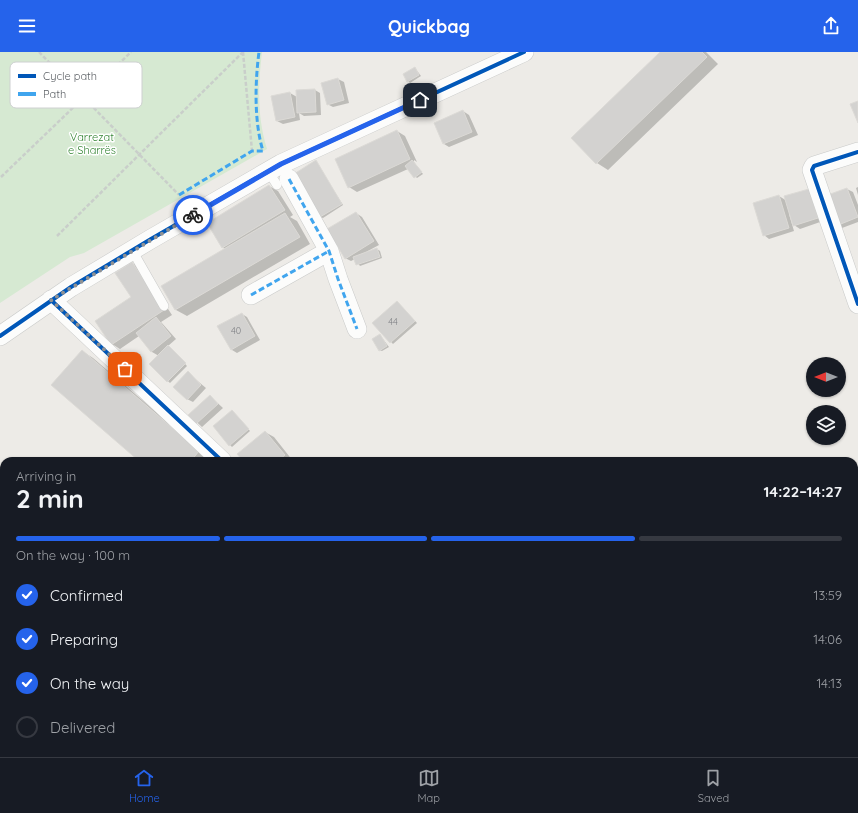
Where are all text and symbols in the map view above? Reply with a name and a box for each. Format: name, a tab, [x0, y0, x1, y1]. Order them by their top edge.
icon: menu	[16, 15, 38, 37]
text: Quickbag	[388, 15, 470, 38]
icon: share	[820, 15, 842, 37]
legend	[10, 62, 142, 108]
text: Cycle path	[43, 69, 97, 83]
pin	[403, 83, 437, 117]
text: Path	[43, 87, 66, 101]
icon: home	[409, 89, 431, 111]
park label: Varrezat e Sharrës	[68, 130, 116, 157]
courier	[173, 195, 213, 235]
icon: bike	[182, 204, 204, 226]
house number: 44	[388, 316, 398, 327]
house number: 40	[231, 325, 241, 336]
pin	[108, 352, 142, 386]
north arrow	[806, 357, 846, 397]
map controls	[806, 357, 846, 445]
icon: bag	[114, 358, 136, 380]
button: layers	[806, 405, 846, 445]
text: Arriving in	[16, 468, 76, 484]
text: 2 min	[16, 482, 84, 515]
text: 14:22–14:27	[764, 482, 842, 501]
text: On the way · 100 m	[16, 547, 130, 563]
icon: check	[16, 584, 38, 606]
text: Confirmed	[50, 586, 123, 605]
text: 13:59	[814, 587, 842, 603]
icon: check	[16, 628, 38, 650]
text: Preparing	[50, 630, 118, 649]
text: 14:06	[813, 631, 842, 647]
icon: check	[16, 672, 38, 694]
text: On the way	[50, 674, 129, 693]
text: 14:13	[816, 675, 842, 691]
text: Delivered	[50, 718, 115, 737]
tab: Home	[129, 767, 160, 805]
tab: Map	[417, 767, 440, 805]
tab: Saved	[698, 767, 729, 805]

